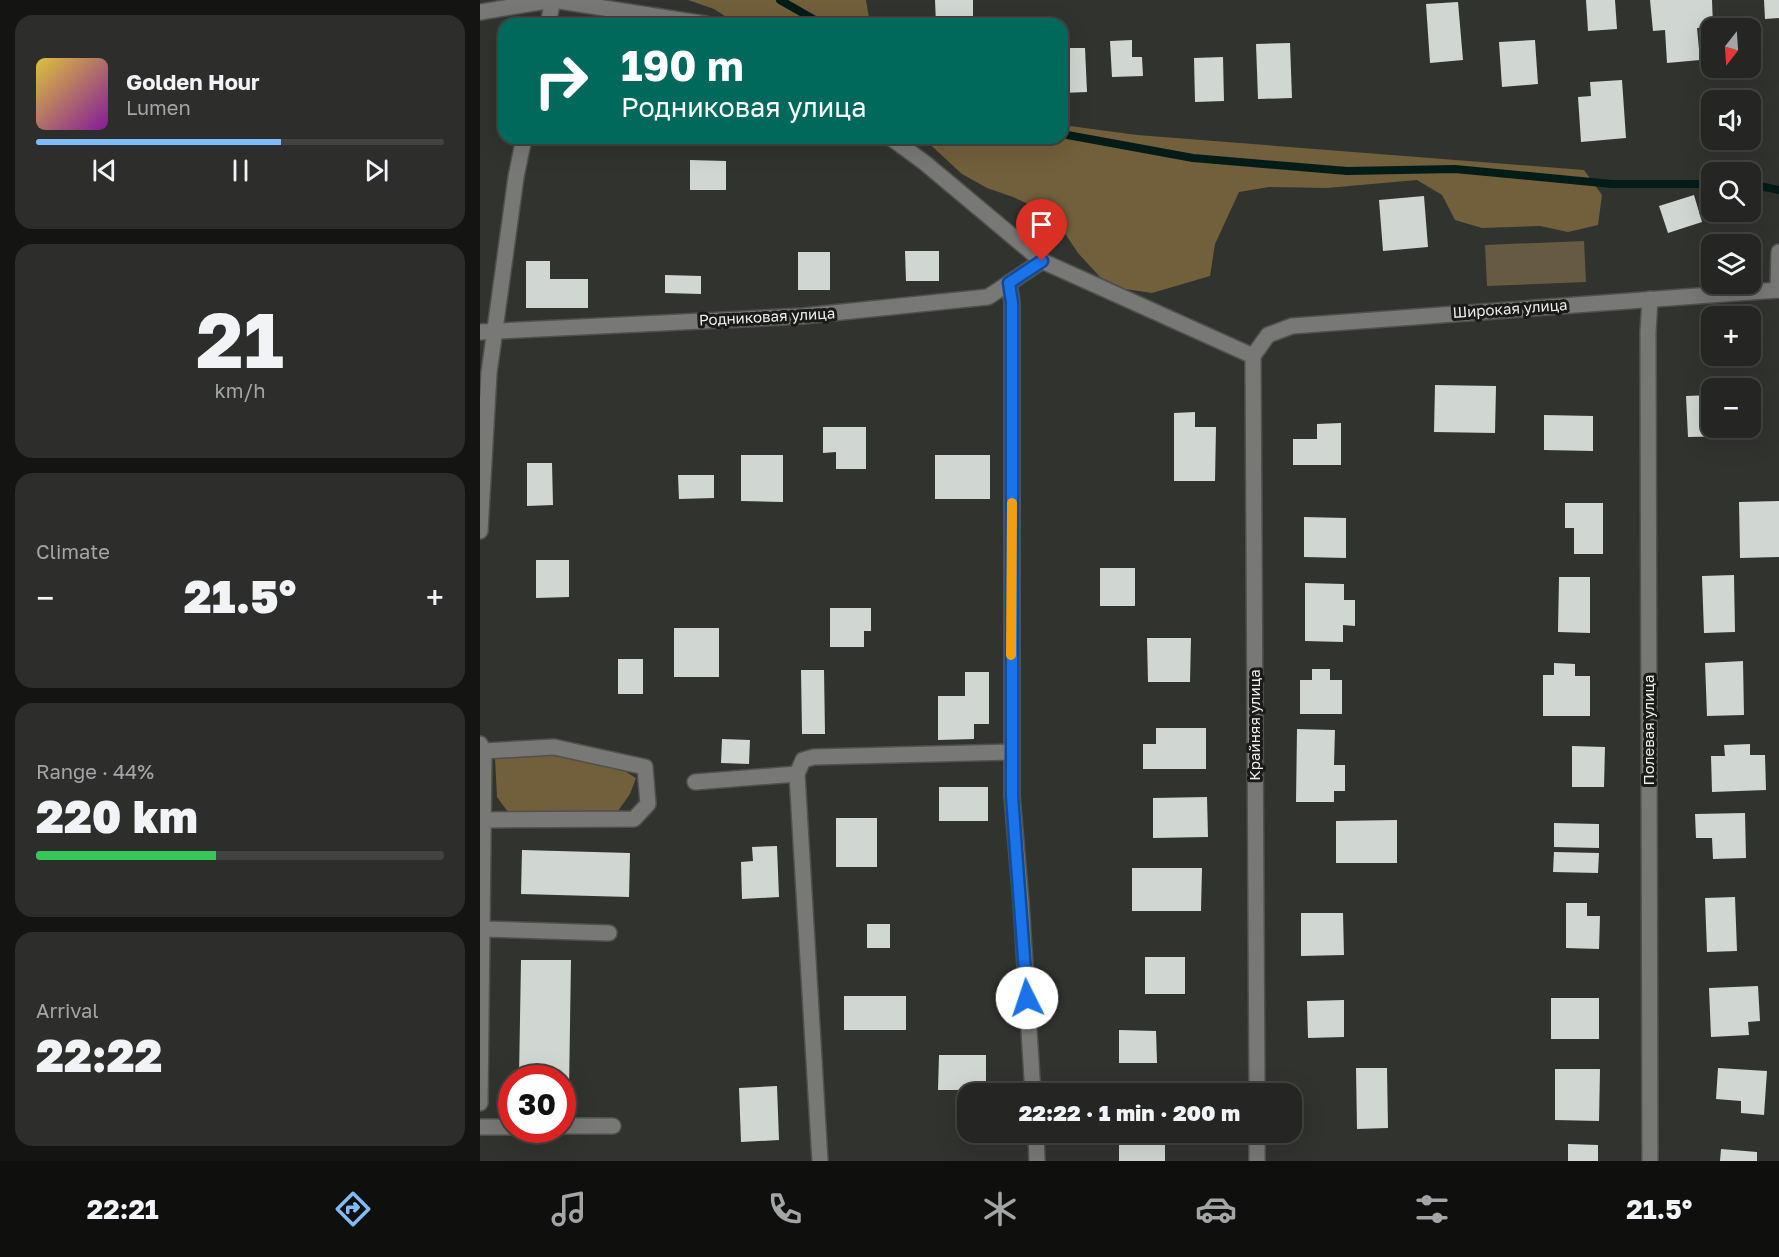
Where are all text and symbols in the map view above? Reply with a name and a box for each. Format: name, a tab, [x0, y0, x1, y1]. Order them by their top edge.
north arrow	[1701, 18, 1761, 78]
map controls	[1701, 18, 1761, 438]
text: 190 m	[621, 40, 744, 90]
icon: right	[522, 42, 600, 120]
text: Golden Hour	[126, 68, 260, 95]
button: sound	[1701, 90, 1761, 150]
text: Родниковая улица	[621, 91, 867, 123]
text: Lumen	[126, 95, 191, 119]
icon: previous	[88, 154, 121, 187]
icon: pause	[224, 154, 257, 187]
icon: next	[360, 154, 393, 187]
button: search	[1701, 162, 1761, 222]
pin	[1016, 199, 1067, 261]
icon: arrive	[1025, 208, 1058, 241]
button: layers	[1701, 234, 1761, 294]
text: 21	[196, 292, 284, 385]
street label: Широкая улица	[1452, 295, 1568, 321]
street label: Родниковая улица	[698, 303, 836, 329]
button: +	[1701, 306, 1761, 366]
text: km/h	[215, 378, 265, 402]
button: −	[1701, 378, 1761, 438]
text: Climate	[36, 539, 110, 563]
text: 21.5°	[184, 569, 296, 623]
text: −	[36, 578, 54, 617]
text: +	[426, 578, 444, 617]
street label: Крайняя улица	[1245, 669, 1263, 781]
street label: Полевая улица	[1639, 675, 1657, 785]
text: Range · 44%	[36, 759, 154, 783]
text: 220 km	[36, 789, 198, 843]
position arrow	[995, 966, 1059, 1030]
text: Arrival	[36, 998, 99, 1022]
text: 22:22	[36, 1028, 162, 1082]
speed limit sign: 30	[498, 1065, 576, 1143]
text: 22:22 · 1 min · 200 m	[1019, 1099, 1240, 1126]
icon: directions	[332, 1188, 374, 1230]
icon: music	[548, 1188, 590, 1230]
icon: phone	[764, 1188, 806, 1230]
icon: climate	[979, 1188, 1021, 1230]
icon: car	[1195, 1188, 1237, 1230]
icon: filters	[1411, 1188, 1453, 1230]
text: 22:21	[87, 1193, 159, 1225]
text: 21.5°	[1626, 1193, 1692, 1225]

